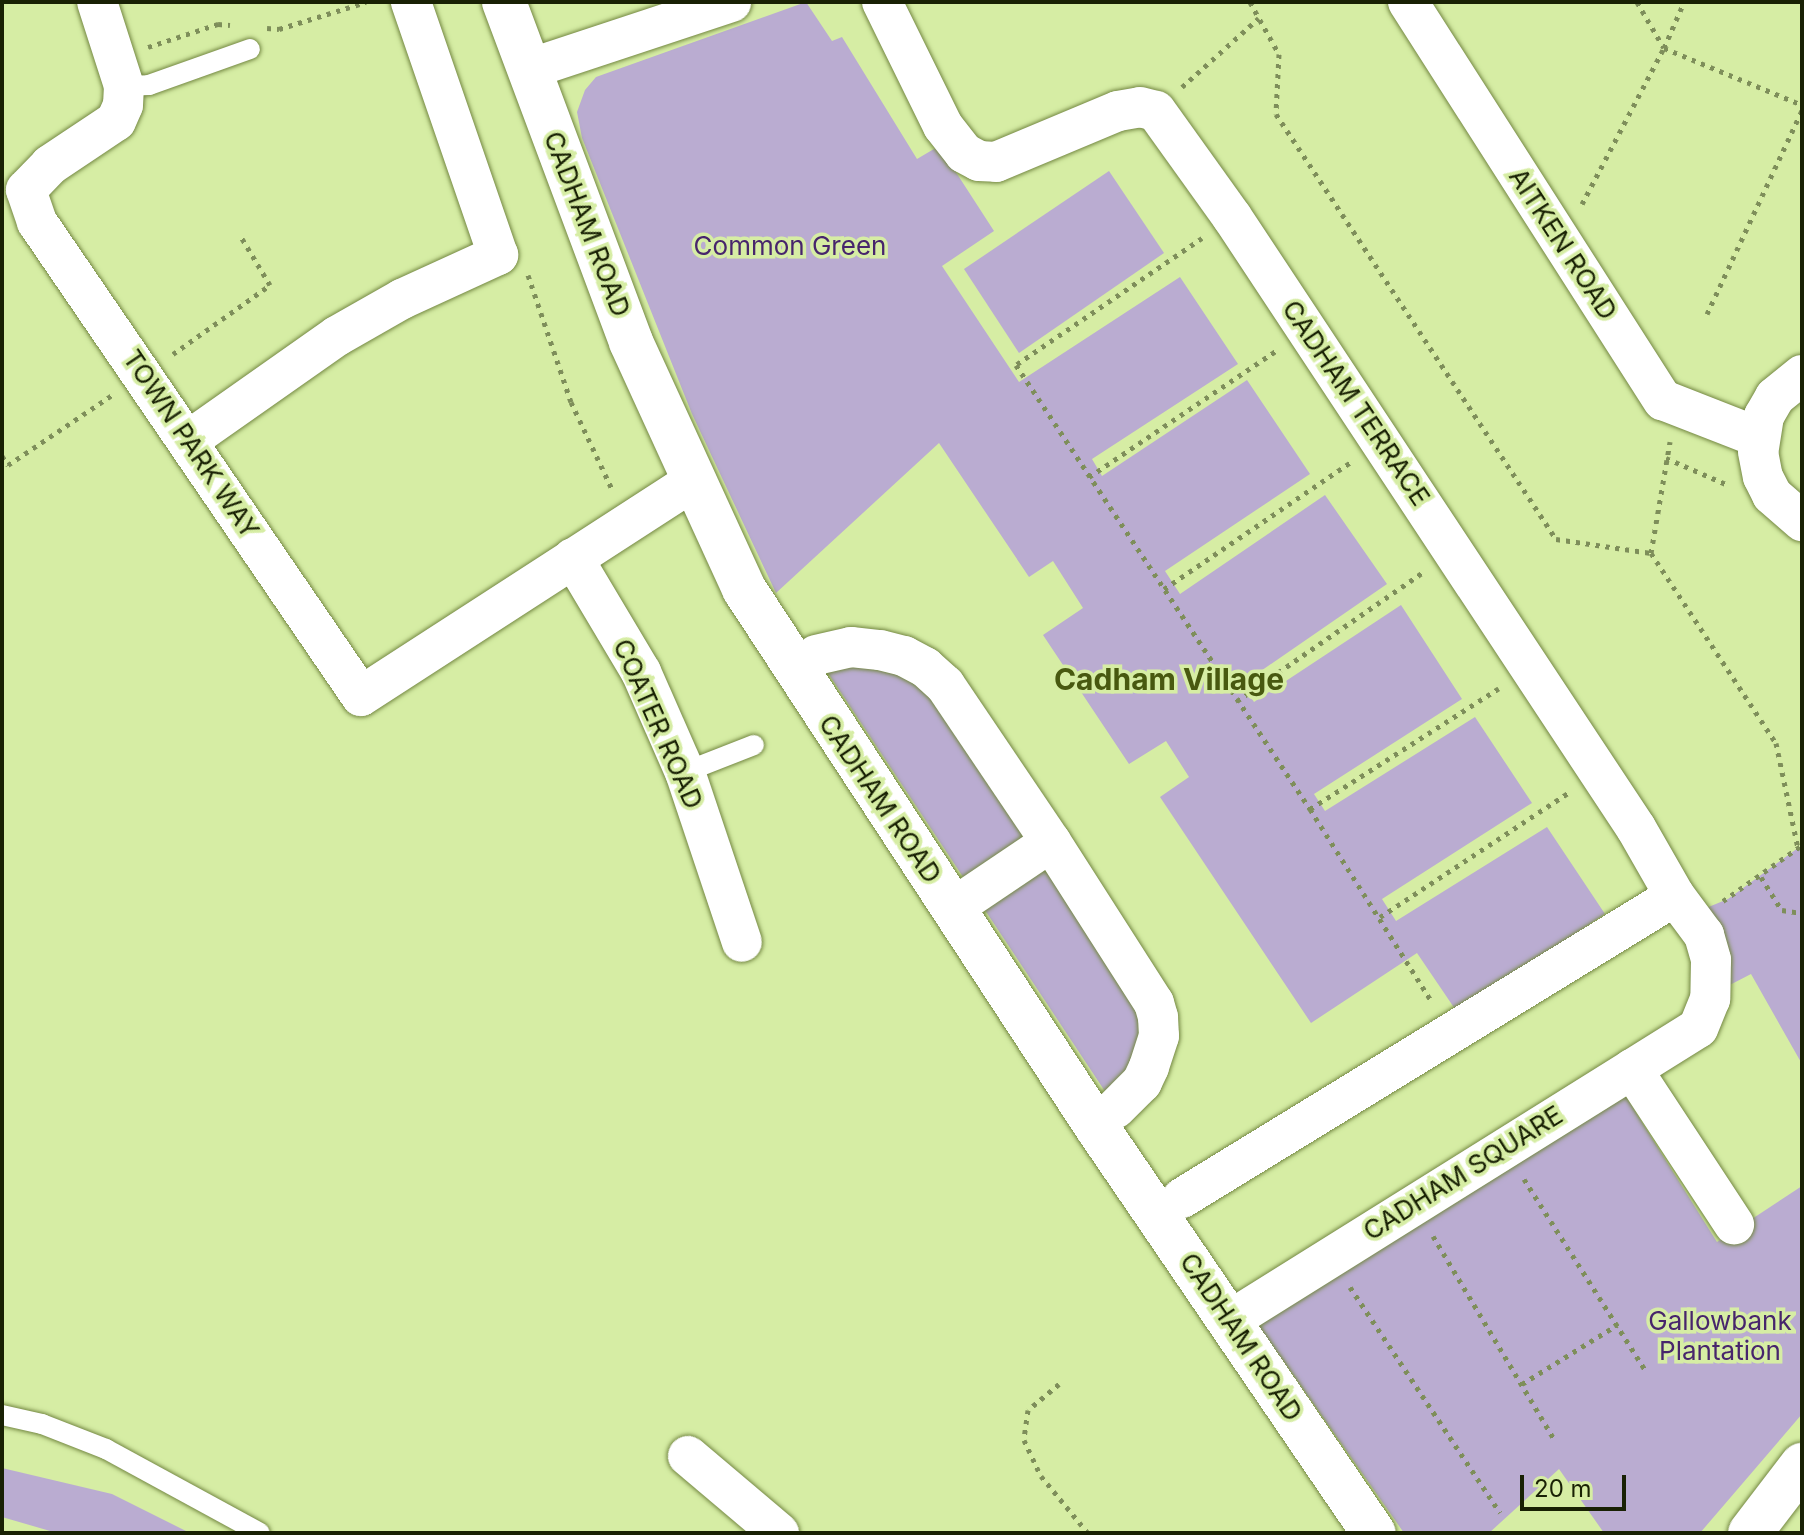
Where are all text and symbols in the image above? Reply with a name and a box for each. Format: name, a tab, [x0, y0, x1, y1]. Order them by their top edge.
street label: CADHAM ROAD	[537, 127, 637, 321]
street label: AITKEN ROAD	[1502, 162, 1624, 326]
park label: Common Green	[694, 230, 886, 262]
street label: CADHAM TERRACE	[1276, 294, 1436, 512]
street label: TOWN PARK WAY	[116, 344, 266, 544]
street label: COATER ROAD	[607, 634, 709, 814]
district label: Cadham Village	[1054, 661, 1284, 697]
street label: CADHAM ROAD	[812, 709, 948, 889]
street label: CADHAM SQUARE	[1358, 1099, 1568, 1247]
street label: CADHAM ROAD	[1173, 1247, 1309, 1427]
park label: Gallowbank Plantation	[1648, 1305, 1792, 1366]
scale bar	[1524, 1459, 1630, 1509]
text: 20 m	[1534, 1474, 1592, 1503]

